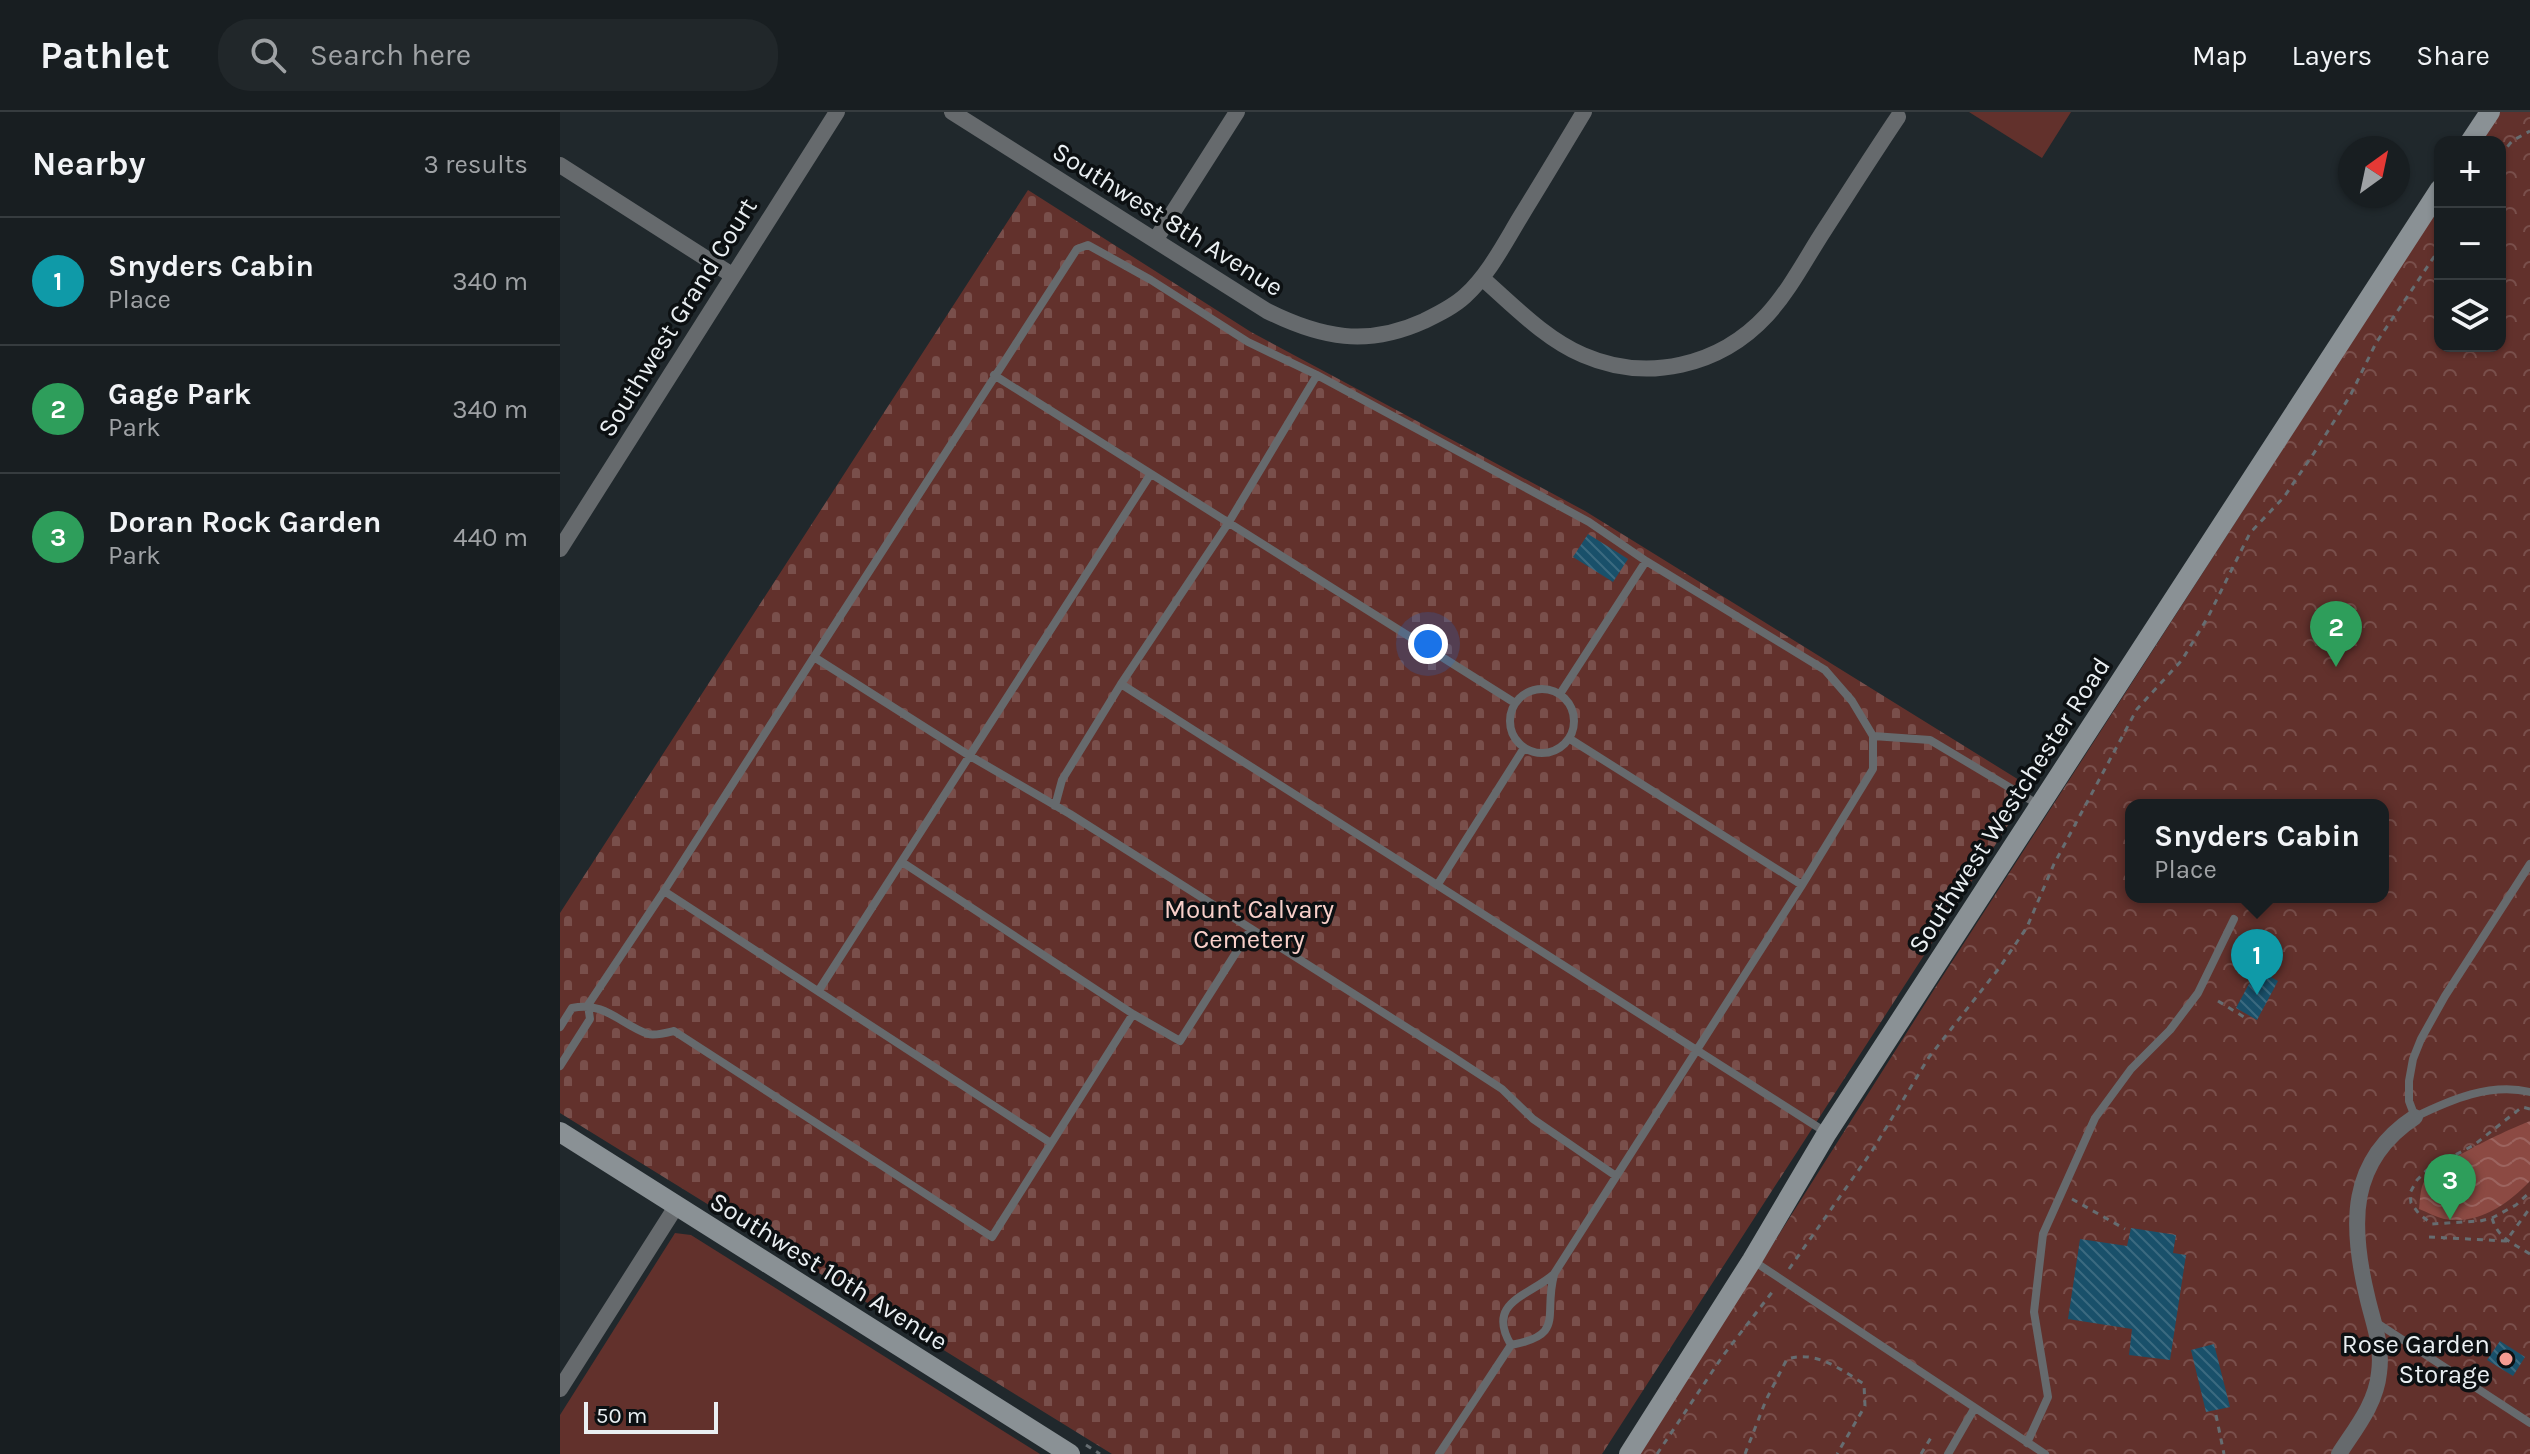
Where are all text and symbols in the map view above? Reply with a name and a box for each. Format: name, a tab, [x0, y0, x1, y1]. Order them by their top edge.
search box	[218, 19, 778, 91]
text: Pathlet	[40, 33, 170, 78]
icon: search	[246, 33, 290, 77]
text: Search here	[310, 37, 471, 73]
text: Map	[2192, 39, 2247, 72]
text: Layers	[2291, 39, 2372, 72]
text: Share	[2416, 39, 2490, 72]
street label: Southwest 8th Avenue	[1047, 136, 1289, 303]
north arrow	[2338, 136, 2410, 208]
map controls	[2434, 136, 2506, 352]
button: +	[2434, 136, 2506, 208]
text: Nearby	[32, 144, 146, 184]
text: 3 results	[424, 149, 528, 180]
street label: Southwest Grand Court	[591, 192, 764, 442]
button: −	[2434, 208, 2506, 280]
text: Snyders Cabin	[108, 248, 314, 284]
text: 1	[53, 266, 63, 297]
text: 340 m	[452, 266, 528, 297]
button: layers	[2434, 280, 2506, 352]
text: Place	[108, 284, 171, 315]
text: Gage Park	[108, 376, 251, 412]
text: 2	[50, 394, 66, 425]
text: 340 m	[452, 394, 528, 425]
text: Park	[108, 412, 161, 443]
text: Doran Rock Garden	[108, 504, 381, 540]
text: 3	[50, 522, 66, 553]
text: 440 m	[453, 522, 528, 553]
text: Park	[108, 540, 161, 571]
pin: 2	[2310, 601, 2362, 667]
your location	[1408, 624, 1448, 664]
street label: Southwest Westchester Road	[1902, 651, 2117, 959]
popup	[2125, 799, 2389, 903]
text: Snyders Cabin	[2154, 818, 2360, 854]
text: Place	[2154, 854, 2217, 885]
park label: Mount Calvary Cemetery	[1164, 894, 1334, 955]
pin: 1	[2231, 929, 2283, 995]
pin: 3	[2424, 1154, 2476, 1220]
street label: Southwest 10th Avenue	[704, 1186, 953, 1357]
place label: Rose Garden Storage	[2342, 1329, 2490, 1390]
marker: Rose Garden Storage	[2497, 1350, 2515, 1368]
scale bar	[584, 1398, 718, 1434]
text: 50 m	[596, 1403, 647, 1429]

